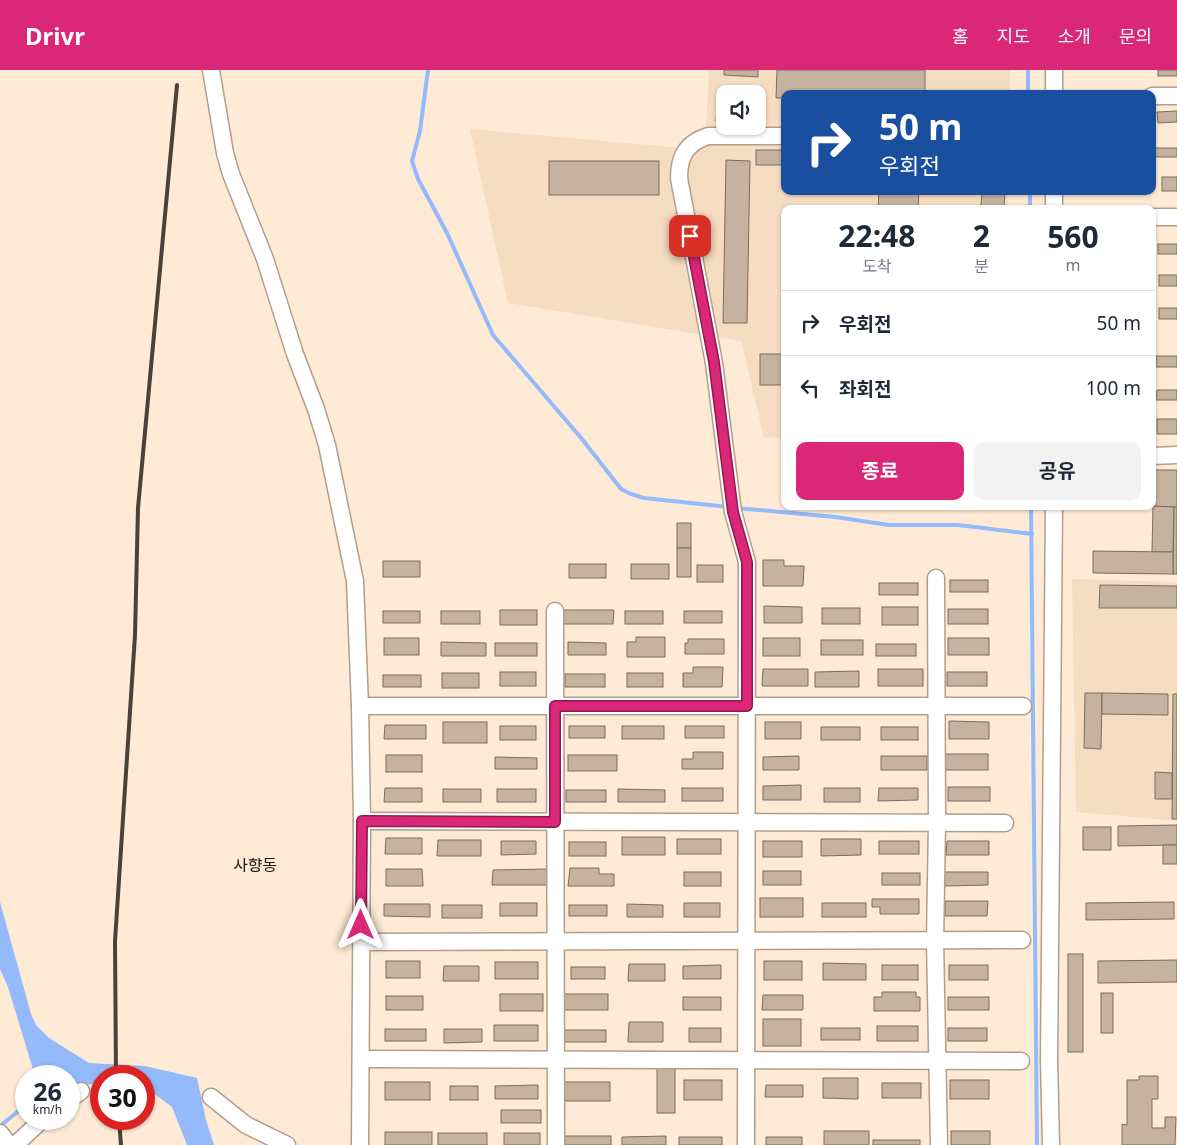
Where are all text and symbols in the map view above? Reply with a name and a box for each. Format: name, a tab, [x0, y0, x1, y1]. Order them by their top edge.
text: Drivr	[25, 19, 85, 52]
text: 홈	[952, 24, 969, 48]
text: 지도	[997, 24, 1030, 48]
text: 소개	[1058, 24, 1091, 48]
text: 문의	[1119, 24, 1152, 48]
map controls	[716, 85, 766, 135]
button: sound	[716, 85, 766, 135]
text: 50 m	[879, 103, 962, 150]
icon: right	[796, 110, 861, 175]
text: 우회전	[879, 150, 940, 180]
pin	[669, 215, 711, 257]
text: 22:48	[838, 215, 915, 256]
text: 2	[973, 215, 990, 256]
text: 560	[1047, 216, 1099, 257]
icon: arrive	[676, 222, 704, 250]
text: m	[1065, 254, 1080, 276]
text: 도착	[862, 255, 892, 277]
text: 분	[974, 255, 989, 277]
icon: right	[796, 309, 824, 337]
text: 50 m	[1097, 310, 1141, 336]
text: 우회전	[839, 311, 891, 337]
icon: left	[796, 374, 824, 402]
text: 100 m	[1086, 375, 1141, 401]
text: 좌회전	[839, 376, 891, 402]
button: 종료	[796, 442, 964, 500]
button: 공유	[974, 442, 1141, 500]
district label: 사향동	[233, 854, 277, 876]
position arrow	[334, 898, 386, 950]
speed limit sign: 30	[90, 1065, 155, 1130]
text: 26	[33, 1074, 62, 1108]
text: km/h	[33, 1101, 62, 1118]

